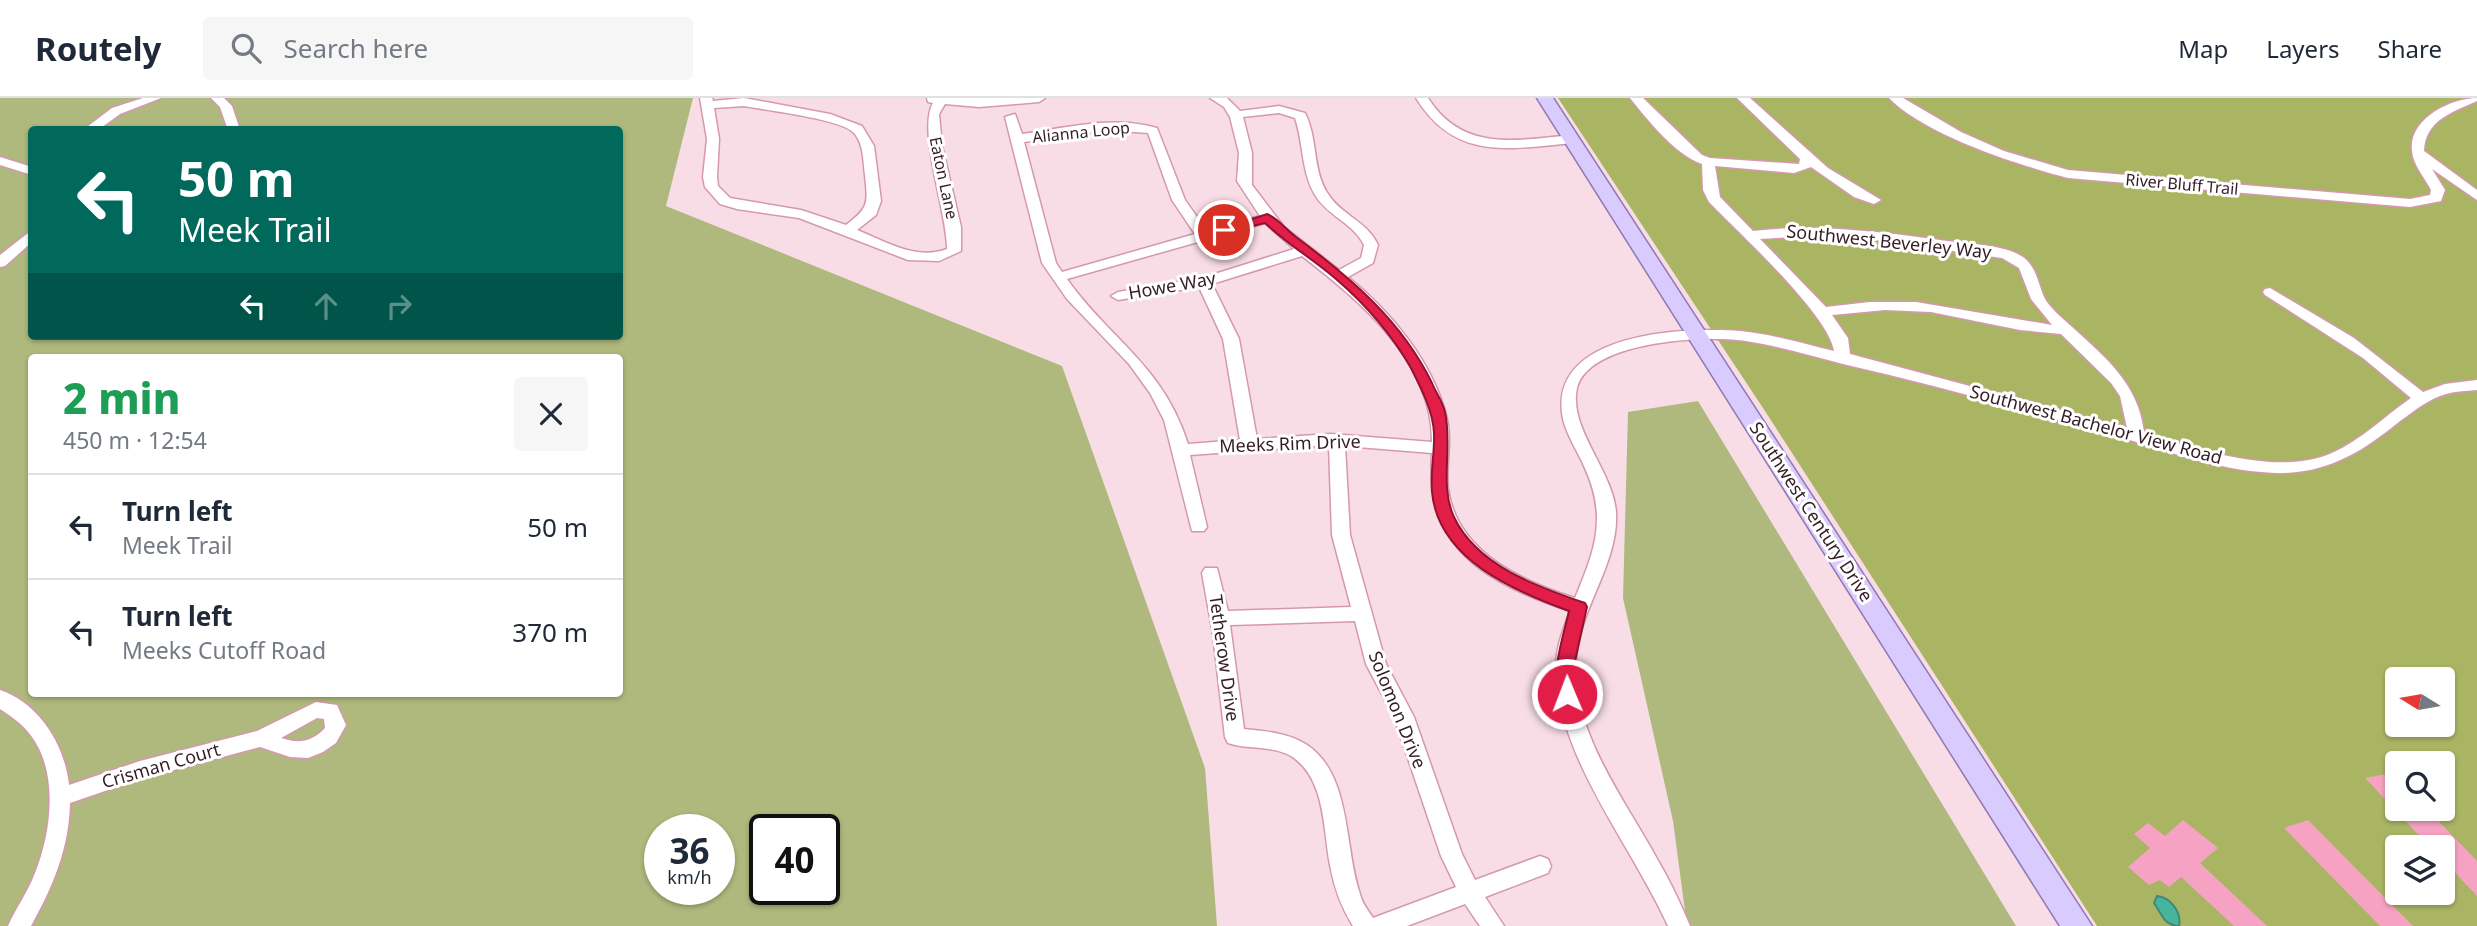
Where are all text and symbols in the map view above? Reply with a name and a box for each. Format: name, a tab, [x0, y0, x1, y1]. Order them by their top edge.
search box	[203, 17, 693, 80]
text: Routely	[35, 26, 161, 71]
icon: search	[227, 29, 265, 67]
text: Search here	[283, 30, 428, 66]
text: Map	[2178, 32, 2228, 65]
text: Layers	[2266, 32, 2340, 65]
text: Share	[2378, 32, 2442, 65]
street label: Alianna Loop	[1031, 116, 1131, 148]
street label: Eaton Lane	[925, 135, 963, 221]
text: 50 m	[178, 145, 295, 211]
icon: left	[63, 154, 154, 245]
street label: River Bluff Trail	[2125, 168, 2239, 200]
pin	[1194, 200, 1254, 260]
text: Meek Trail	[178, 208, 332, 251]
icon: arrive	[1205, 211, 1243, 249]
street label: Southwest Beverley Way	[1786, 218, 1994, 264]
street label: Howe Way	[1126, 265, 1218, 305]
icon: left	[234, 287, 272, 325]
icon: ahead	[307, 287, 345, 325]
icon: right	[380, 287, 418, 325]
text: 2 min	[63, 369, 180, 426]
button: close	[514, 377, 588, 451]
street label: Southwest Bachelor View Road	[1967, 379, 2225, 469]
street label: Southwest Century Drive	[1745, 417, 1879, 606]
text: 450 m · 12:54	[63, 424, 207, 456]
street label: Meeks Rim Drive	[1219, 429, 1361, 457]
text: Turn left	[122, 493, 233, 529]
icon: left	[63, 508, 101, 546]
text: 50 m	[527, 509, 588, 545]
text: Meek Trail	[122, 529, 233, 561]
street label: Tetherow Drive	[1204, 593, 1246, 723]
text: Turn left	[122, 598, 233, 634]
icon: left	[63, 613, 101, 651]
text: 370 m	[512, 614, 588, 650]
text: Meeks Cutoff Road	[122, 634, 326, 666]
street label: Solomon Drive	[1364, 647, 1432, 772]
position arrow	[1530, 657, 1604, 731]
north arrow	[2385, 667, 2455, 737]
map controls	[2385, 667, 2455, 905]
street label: Crisman Court	[99, 737, 223, 793]
button: search	[2385, 751, 2455, 821]
speed limit sign: 40	[749, 814, 840, 905]
text: 36	[669, 827, 710, 874]
button: layers	[2385, 835, 2455, 905]
text: km/h	[667, 865, 712, 889]

